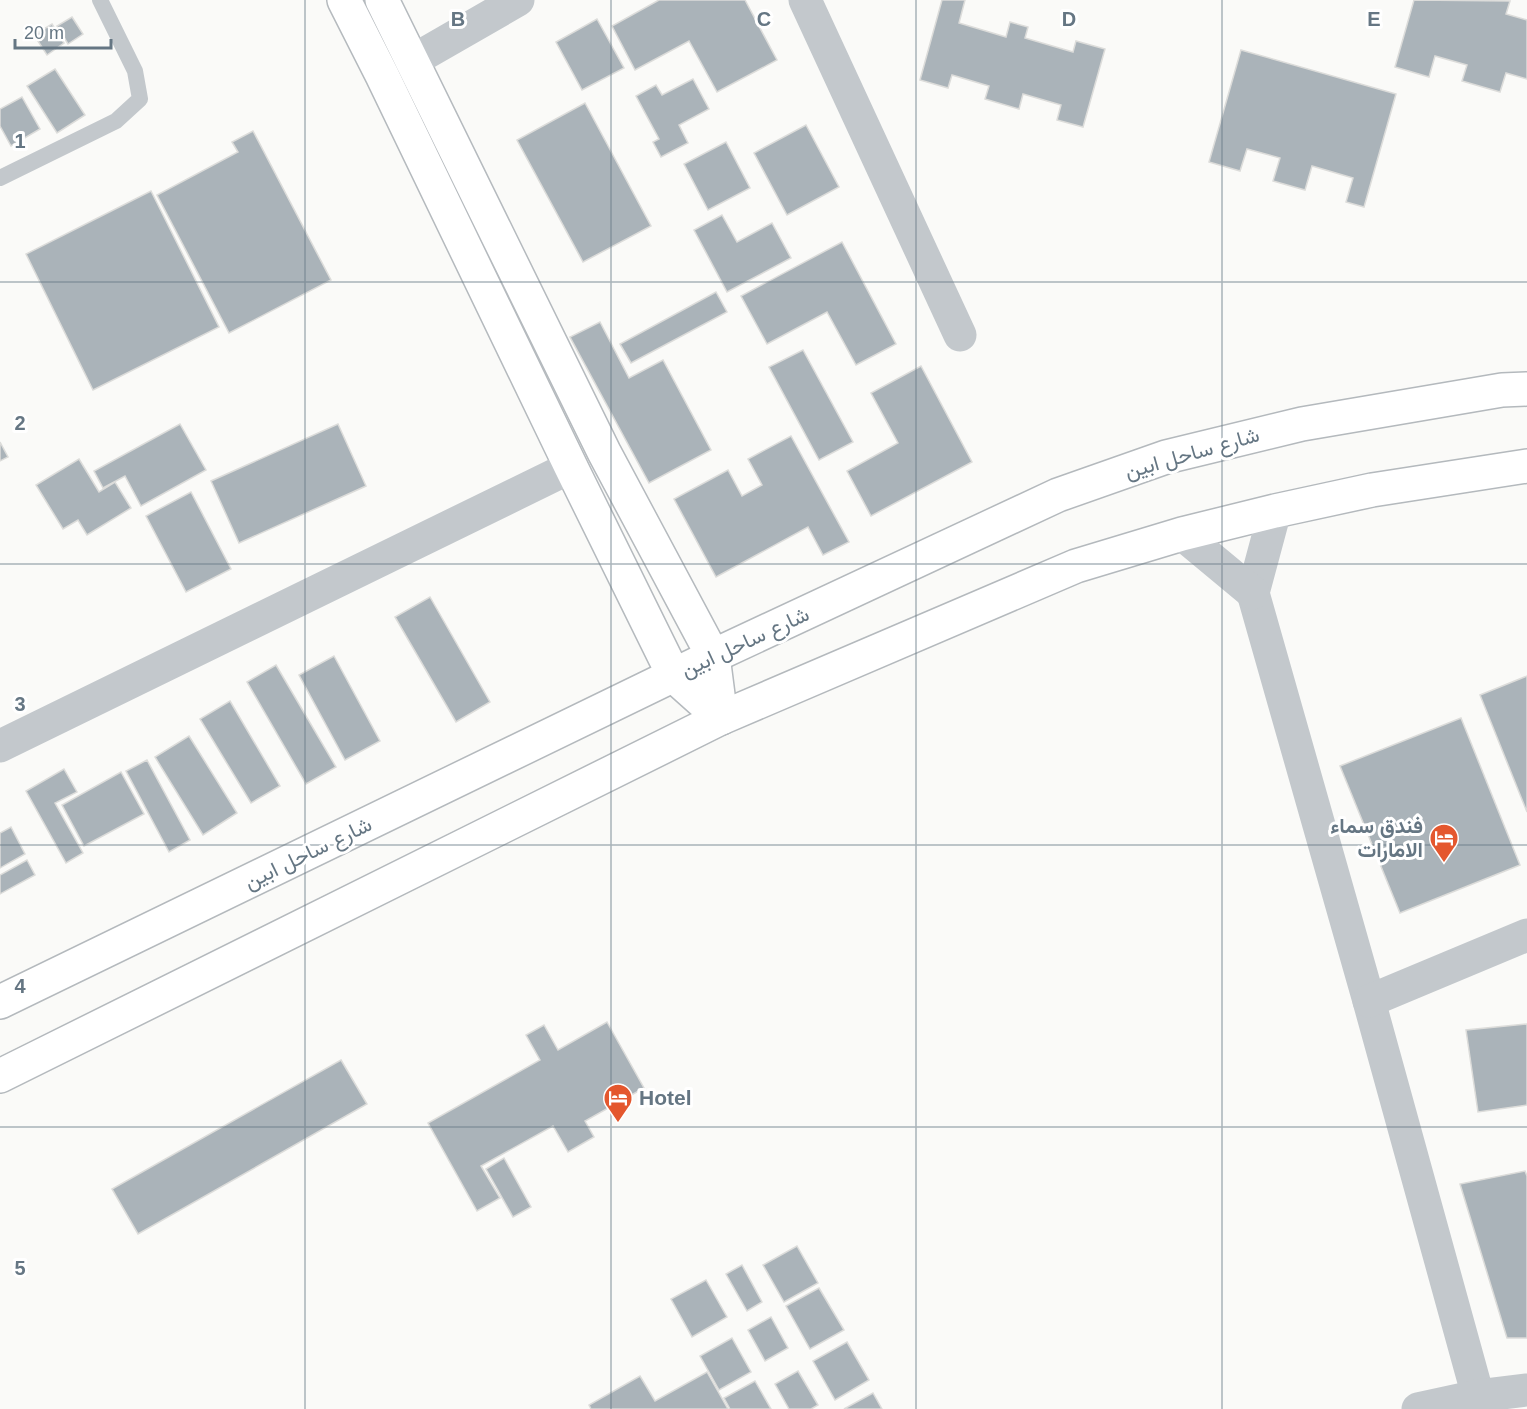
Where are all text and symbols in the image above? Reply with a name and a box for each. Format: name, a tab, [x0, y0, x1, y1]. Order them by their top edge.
text: B	[451, 8, 465, 30]
text: C	[757, 8, 771, 30]
text: D	[1062, 8, 1076, 30]
text: E	[1367, 8, 1381, 30]
scale bar	[15, 12, 111, 50]
text: 20 m	[24, 23, 64, 43]
text: 1	[14, 130, 26, 152]
text: 2	[14, 412, 26, 434]
street label: شارع ساحل ابين	[1122, 422, 1263, 486]
street label: شارع ساحل ابين	[677, 602, 814, 684]
text: 3	[14, 693, 26, 715]
street label: شارع ساحل ابين	[240, 812, 376, 896]
place label: فندق سماء الامارات	[1330, 814, 1423, 863]
hotel icon: فندق سماء الامارات	[1428, 822, 1460, 864]
text: 4	[14, 975, 26, 997]
hotel icon: Hotel	[602, 1082, 634, 1124]
place label: Hotel	[639, 1086, 692, 1109]
text: 5	[14, 1257, 26, 1279]

